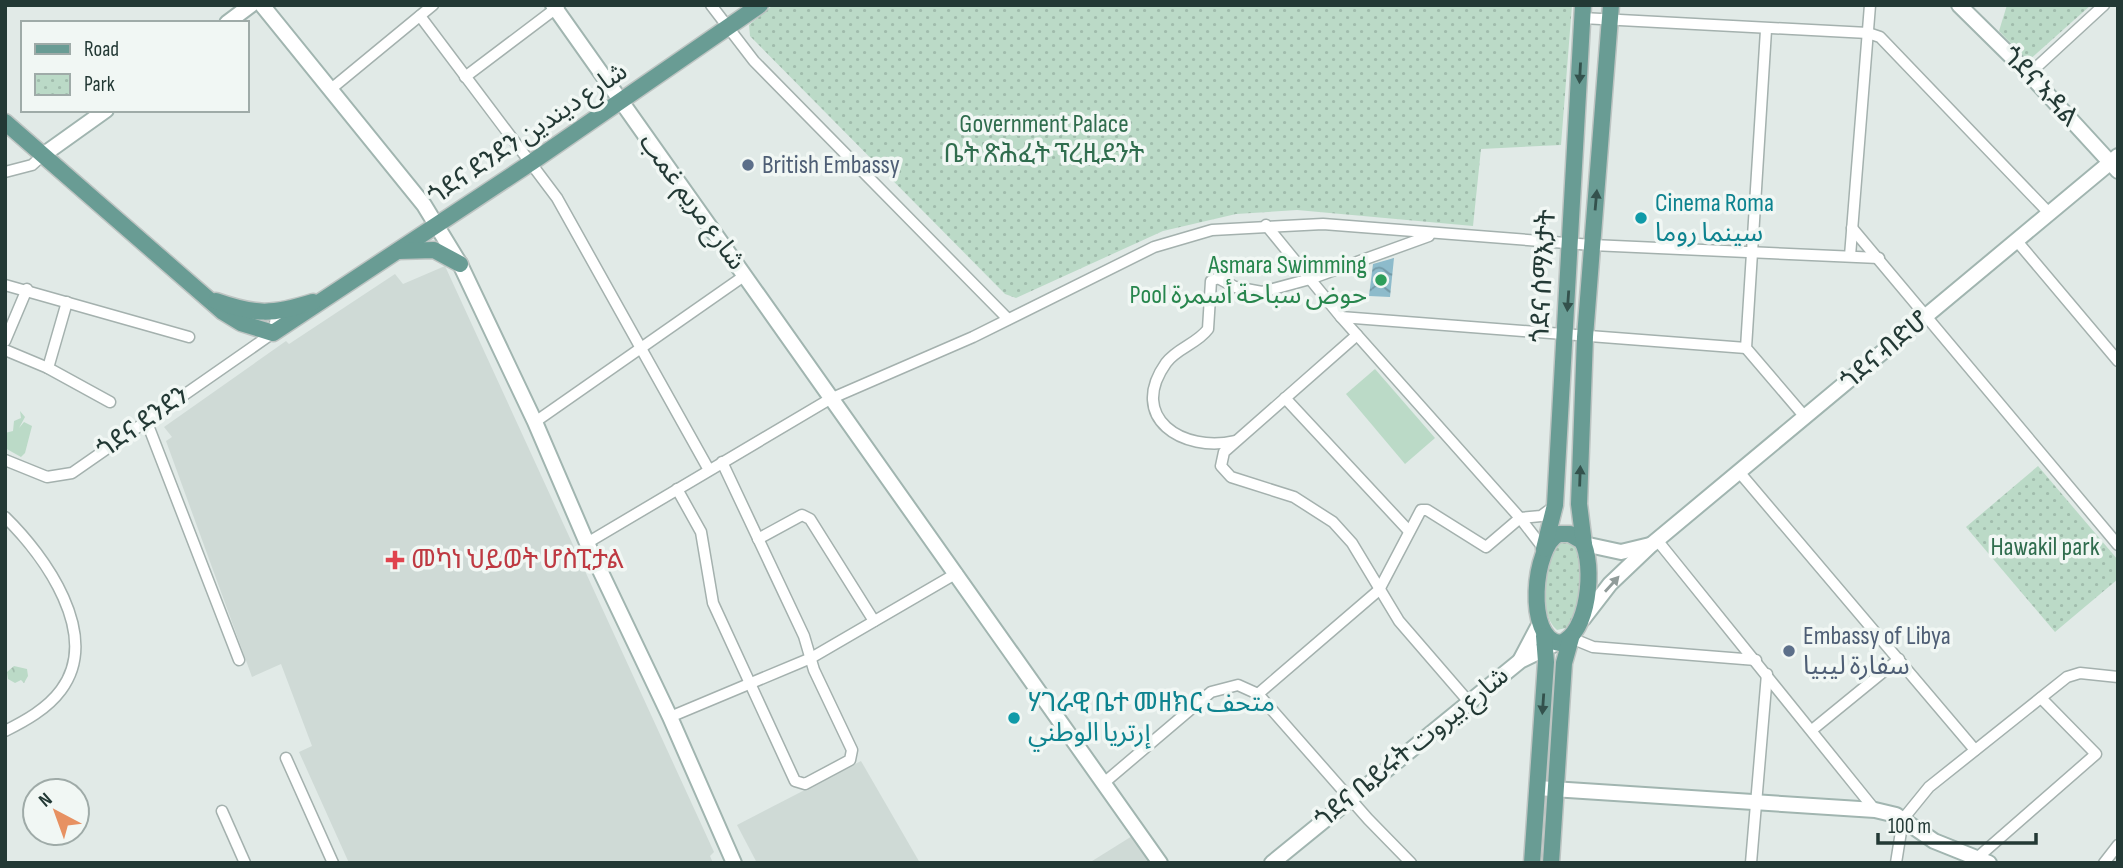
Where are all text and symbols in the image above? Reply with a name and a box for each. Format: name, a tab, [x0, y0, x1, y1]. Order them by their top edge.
legend	[21, 21, 248, 112]
text: Road	[84, 37, 119, 62]
street label: ጎደና ኣዳል	[1995, 41, 2085, 133]
street label: ጎደና ደንደን شارع ديندين	[423, 56, 634, 214]
one-way arrow	[1574, 63, 1585, 85]
text: Park	[84, 72, 115, 97]
park label: Government Palace ቤት ጽሕፈት ፕረዚደንት	[944, 109, 1145, 170]
street label: شارع مريم غمب	[630, 128, 752, 278]
place label: British Embassy	[762, 150, 900, 181]
marker: British Embassy	[740, 157, 756, 173]
place label: Cinema Roma سينما روما	[1655, 188, 1774, 249]
one-way arrow	[1591, 189, 1602, 211]
street label: ጎደና ሰማእታት	[1525, 208, 1563, 343]
marker: Cinema Roma سينما روما	[1633, 210, 1649, 226]
place label: Asmara Swimming Pool حوض سباحة أسمرة	[1130, 250, 1367, 311]
marker: Asmara Swimming Pool حوض سباحة أسمرة	[1373, 272, 1389, 288]
one-way arrow	[1562, 290, 1573, 312]
street label: ጎደና ብድሆ	[1835, 305, 1935, 397]
street label: ጎደና ደንደን	[91, 380, 195, 466]
one-way arrow	[1574, 465, 1585, 487]
park label: Hawakil park	[1990, 532, 2100, 563]
place label: መካነ ህይወት ሆስፒታል	[411, 545, 624, 576]
marker: መካነ ህይወት ሆስፒታል	[385, 550, 405, 570]
one-way arrow	[1603, 576, 1619, 593]
place label: Embassy of Libya سفارة ليبيا	[1803, 621, 1951, 682]
marker: Embassy of Libya سفارة ليبيا	[1781, 643, 1797, 659]
street label: ጎደና ቤይሩት شارع بيروت	[1309, 660, 1516, 837]
place label: ሃገራዊ ቤተ መዘክር متحف إرتريا الوطني	[1028, 688, 1275, 752]
one-way arrow	[1538, 693, 1549, 715]
marker: ሃገራዊ ቤተ መዘክር متحف إرتريا الوطني	[1006, 710, 1022, 726]
north arrow	[21, 777, 91, 847]
text: N	[34, 788, 57, 812]
scale bar	[1878, 802, 2036, 846]
text: 100 m	[1888, 814, 1931, 839]

